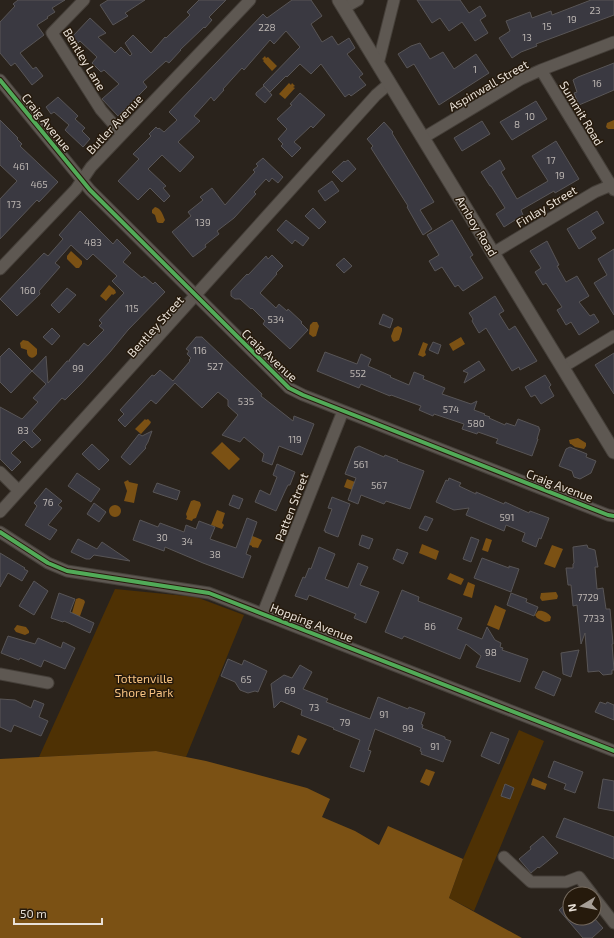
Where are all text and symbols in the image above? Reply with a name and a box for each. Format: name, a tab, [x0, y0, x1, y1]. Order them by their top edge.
house number: 23	[589, 4, 601, 16]
house number: 19	[567, 13, 577, 25]
house number: 15	[542, 20, 552, 32]
house number: 228	[258, 21, 276, 33]
street label: Bentley Lane	[61, 25, 109, 93]
house number: 13	[522, 31, 532, 43]
street label: Aspinwall Street	[446, 56, 531, 114]
house number: 1	[473, 63, 477, 75]
house number: 16	[592, 77, 602, 89]
street label: Summit Road	[557, 78, 607, 148]
street label: Craig Avenue	[19, 90, 75, 154]
street label: Butler Avenue	[83, 91, 145, 157]
house number: 10	[525, 110, 535, 122]
house number: 8	[514, 118, 520, 130]
house number: 17	[546, 154, 556, 166]
house number: 461	[13, 160, 29, 172]
house number: 19	[555, 169, 565, 181]
house number: 465	[30, 178, 48, 190]
street label: Finlay Street	[513, 182, 579, 230]
street label: Amboy Road	[453, 193, 501, 259]
house number: 173	[7, 198, 21, 210]
house number: 139	[195, 216, 211, 228]
house number: 483	[84, 236, 102, 248]
house number: 160	[20, 284, 36, 296]
street label: Bentley Street	[124, 292, 186, 359]
house number: 115	[125, 302, 139, 314]
house number: 534	[267, 313, 285, 325]
street label: Craig Avenue	[239, 326, 301, 384]
house number: 116	[193, 344, 207, 356]
house number: 527	[207, 360, 223, 372]
house number: 99	[72, 362, 84, 374]
house number: 552	[350, 367, 367, 379]
house number: 535	[238, 395, 254, 407]
house number: 574	[443, 403, 459, 415]
house number: 580	[467, 417, 485, 429]
house number: 83	[17, 424, 29, 436]
house number: 119	[288, 433, 302, 445]
house number: 561	[353, 458, 369, 470]
street label: Craig Avenue	[525, 466, 595, 504]
street label: Patten Street	[272, 470, 311, 543]
house number: 567	[371, 479, 387, 491]
house number: 76	[43, 496, 54, 508]
house number: 591	[499, 511, 515, 523]
house number: 30	[156, 531, 168, 543]
house number: 34	[181, 535, 193, 547]
house number: 38	[209, 548, 221, 560]
house number: 7729	[577, 591, 599, 603]
street label: Hopping Avenue	[268, 600, 356, 644]
house number: 7733	[583, 612, 605, 624]
house number: 86	[424, 620, 436, 632]
house number: 98	[485, 646, 497, 658]
park label: Tottenville Shore Park	[115, 671, 173, 699]
house number: 65	[240, 673, 252, 685]
house number: 69	[284, 684, 296, 696]
house number: 73	[309, 701, 319, 713]
house number: 91	[379, 708, 389, 720]
house number: 79	[340, 716, 351, 728]
house number: 99	[402, 722, 414, 734]
house number: 91	[430, 740, 440, 752]
north arrow	[562, 886, 602, 926]
scale bar	[14, 900, 102, 926]
text: N	[565, 903, 579, 913]
text: 50 m	[20, 906, 47, 920]

